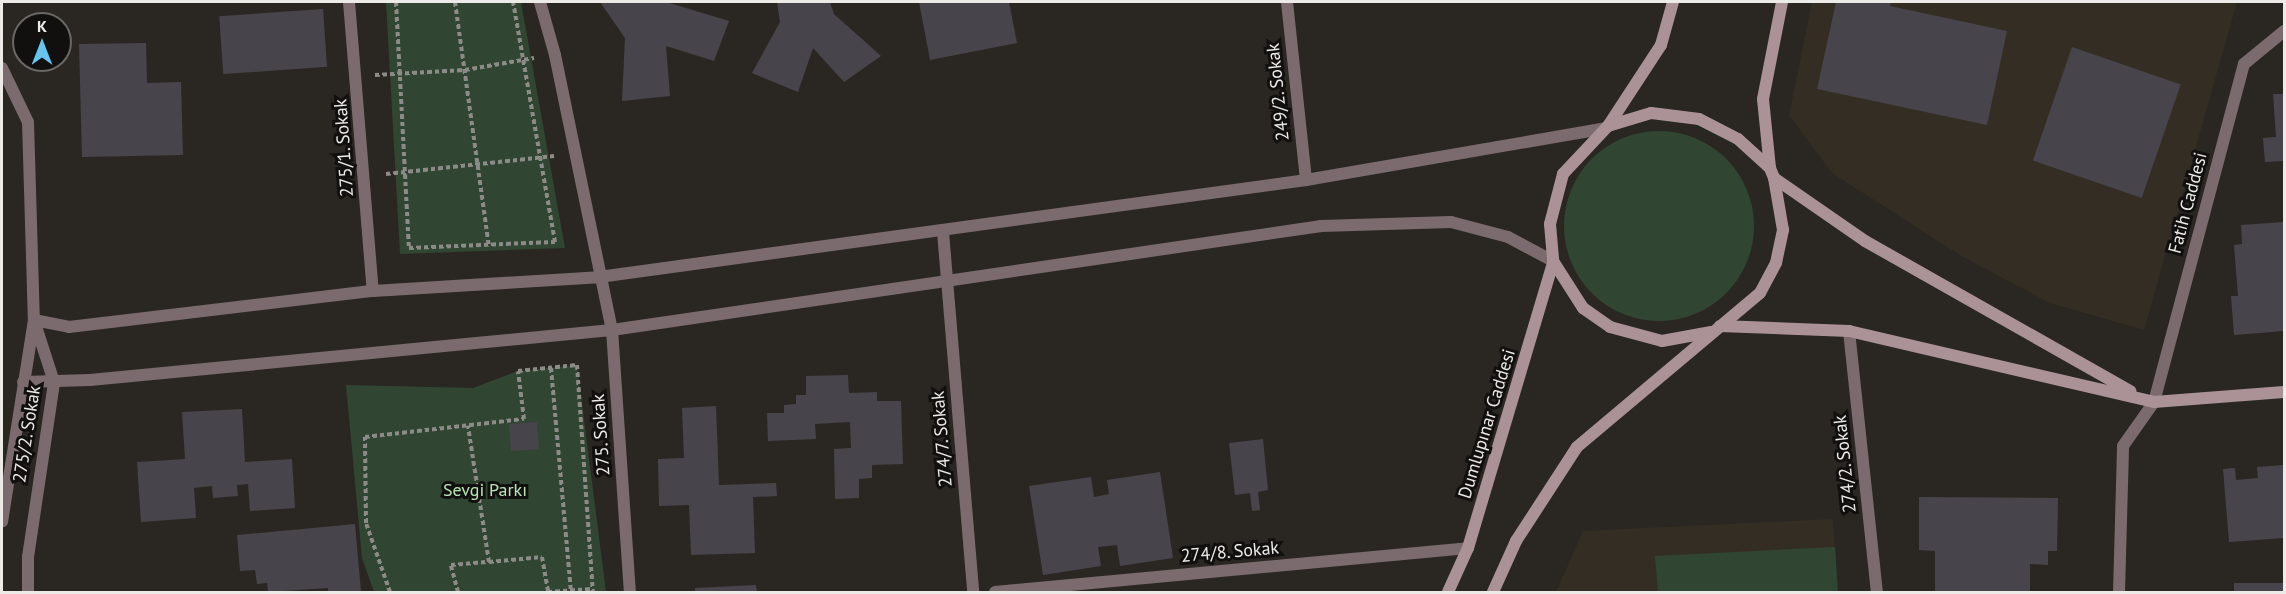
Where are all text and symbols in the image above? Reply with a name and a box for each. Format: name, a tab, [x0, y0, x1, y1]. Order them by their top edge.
north arrow	[12, 12, 72, 72]
text: K	[37, 16, 47, 36]
street label: 249/2. Sokak	[1262, 41, 1294, 143]
street label: 275/1. Sokak	[330, 98, 358, 198]
street label: Fatih Caddesi	[2164, 150, 2212, 256]
street label: Dumlupınar Caddesi	[1454, 347, 1520, 501]
street label: 275/2. Sokak	[9, 383, 45, 485]
street label: 274/7. Sokak	[927, 389, 957, 489]
street label: 275. Sokak	[587, 393, 615, 477]
street label: 274/2. Sokak	[1829, 413, 1861, 515]
park label: Sevgi Parkı	[443, 479, 527, 501]
street label: 274/8. Sokak	[1179, 537, 1281, 567]

